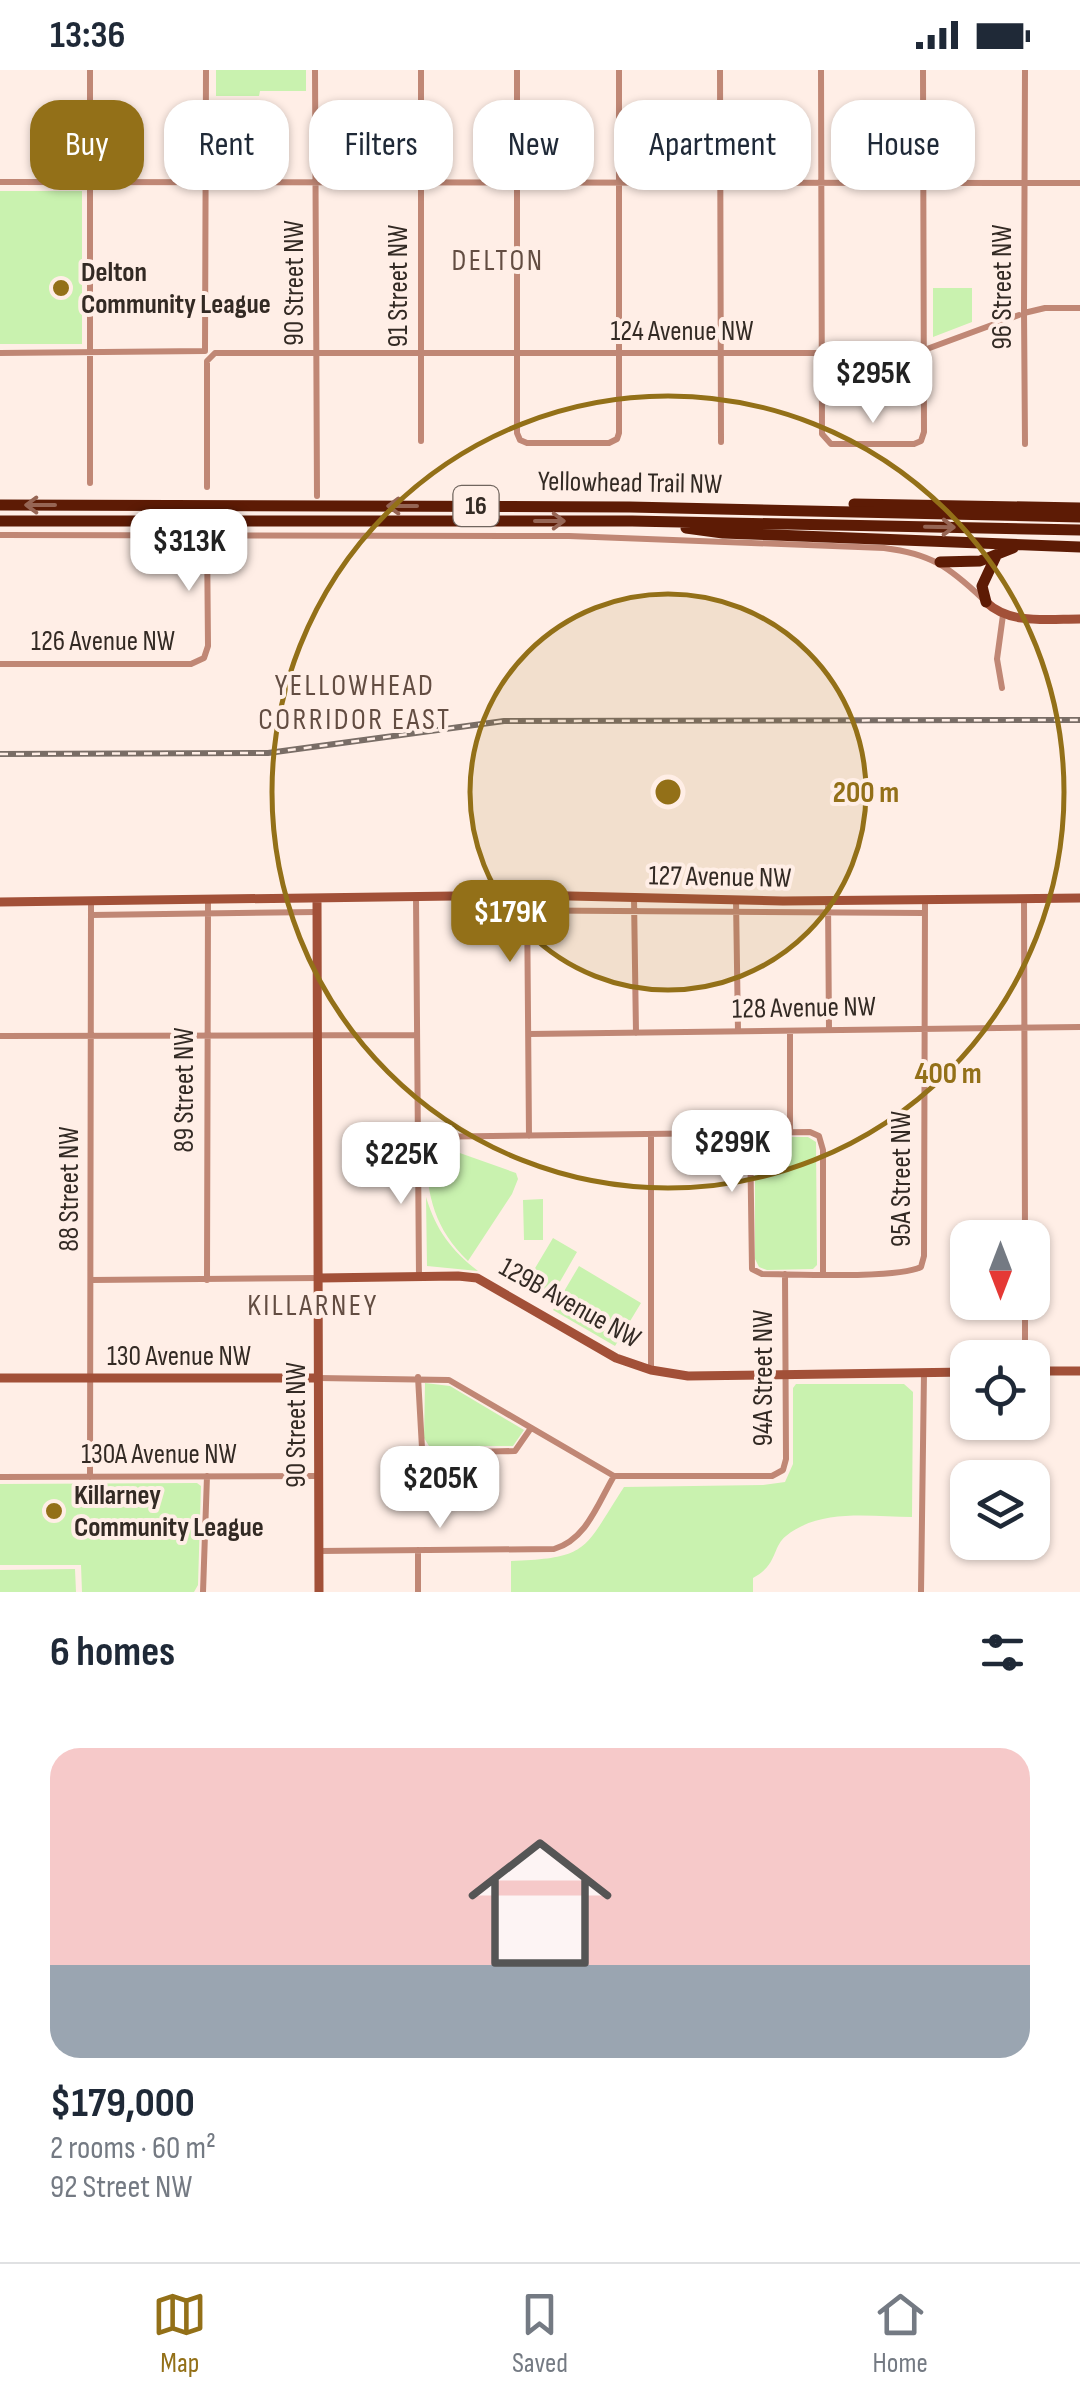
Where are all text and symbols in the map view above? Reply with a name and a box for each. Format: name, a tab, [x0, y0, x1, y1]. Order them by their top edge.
text: 13:36	[50, 13, 125, 58]
chip: Buy	[30, 100, 144, 190]
chip: Rent	[164, 100, 289, 190]
chip: Filters	[309, 100, 453, 190]
chip: New	[473, 100, 594, 190]
chip: Apartment	[614, 100, 811, 190]
chip: House	[831, 100, 975, 190]
street label: 90 Street NW	[278, 220, 311, 346]
street label: 96 Street NW	[986, 224, 1019, 350]
street label: 91 Street NW	[382, 225, 415, 347]
district label: DELTON	[451, 243, 545, 279]
place label: Delton Community League	[81, 256, 271, 321]
marker: Delton Community League	[50, 277, 72, 299]
street label: 124 Avenue NW	[610, 315, 754, 348]
pin: $295K	[803, 341, 943, 426]
text: $295K	[835, 354, 911, 393]
street label: Yellowhead Trail NW	[538, 465, 722, 501]
road number: 16	[454, 486, 498, 526]
one-way arrow	[25, 496, 58, 514]
one-way arrow	[387, 496, 420, 516]
pin: $313K	[119, 509, 259, 594]
one-way arrow	[532, 512, 565, 530]
one-way arrow	[923, 517, 955, 536]
text: $313K	[152, 522, 226, 561]
street label: 126 Avenue NW	[31, 625, 175, 658]
district label: YELLOWHEAD CORRIDOR EAST	[258, 668, 452, 738]
centre of rings	[650, 774, 686, 810]
text: 200 m	[833, 775, 899, 811]
street label: 127 Avenue NW	[648, 859, 792, 895]
pin: $179K	[440, 880, 580, 965]
text: $179K	[473, 893, 547, 932]
street label: 128 Avenue NW	[732, 990, 876, 1026]
street label: 89 Street NW	[168, 1027, 201, 1153]
text: 400 m	[914, 1056, 982, 1092]
pin: $299K	[662, 1110, 802, 1195]
street label: 95A Street NW	[885, 1111, 918, 1247]
pin: $225K	[331, 1122, 471, 1207]
text: $299K	[694, 1123, 770, 1162]
street label: 88 Street NW	[53, 1126, 86, 1252]
text: $225K	[364, 1135, 438, 1174]
north arrow	[950, 1220, 1050, 1320]
map controls	[950, 1220, 1050, 1560]
street label: 129B Avenue NW	[494, 1251, 646, 1355]
district label: KILLARNEY	[247, 1288, 379, 1324]
street label: 94A Street NW	[747, 1310, 780, 1446]
street label: 130 Avenue NW	[107, 1340, 251, 1373]
button: locate	[950, 1340, 1050, 1440]
street label: 90 Street NW	[280, 1362, 313, 1488]
street label: 130A Avenue NW	[81, 1438, 237, 1471]
pin: $205K	[370, 1446, 510, 1531]
text: $205K	[402, 1459, 478, 1498]
button: layers	[950, 1460, 1050, 1560]
place label: Killarney Community League	[74, 1479, 264, 1544]
marker: Killarney Community League	[43, 1500, 65, 1522]
icon: filters	[975, 1625, 1030, 1680]
text: 6 homes	[50, 1627, 175, 1678]
icon: home	[450, 1813, 630, 1993]
text: $179,000	[50, 2078, 195, 2129]
text: 2 rooms · 60 m²	[50, 2129, 216, 2168]
text: 92 Street NW	[50, 2168, 192, 2207]
tab: Map	[152, 2287, 207, 2380]
tab: Saved	[512, 2287, 568, 2380]
tab: Home	[873, 2287, 928, 2380]

